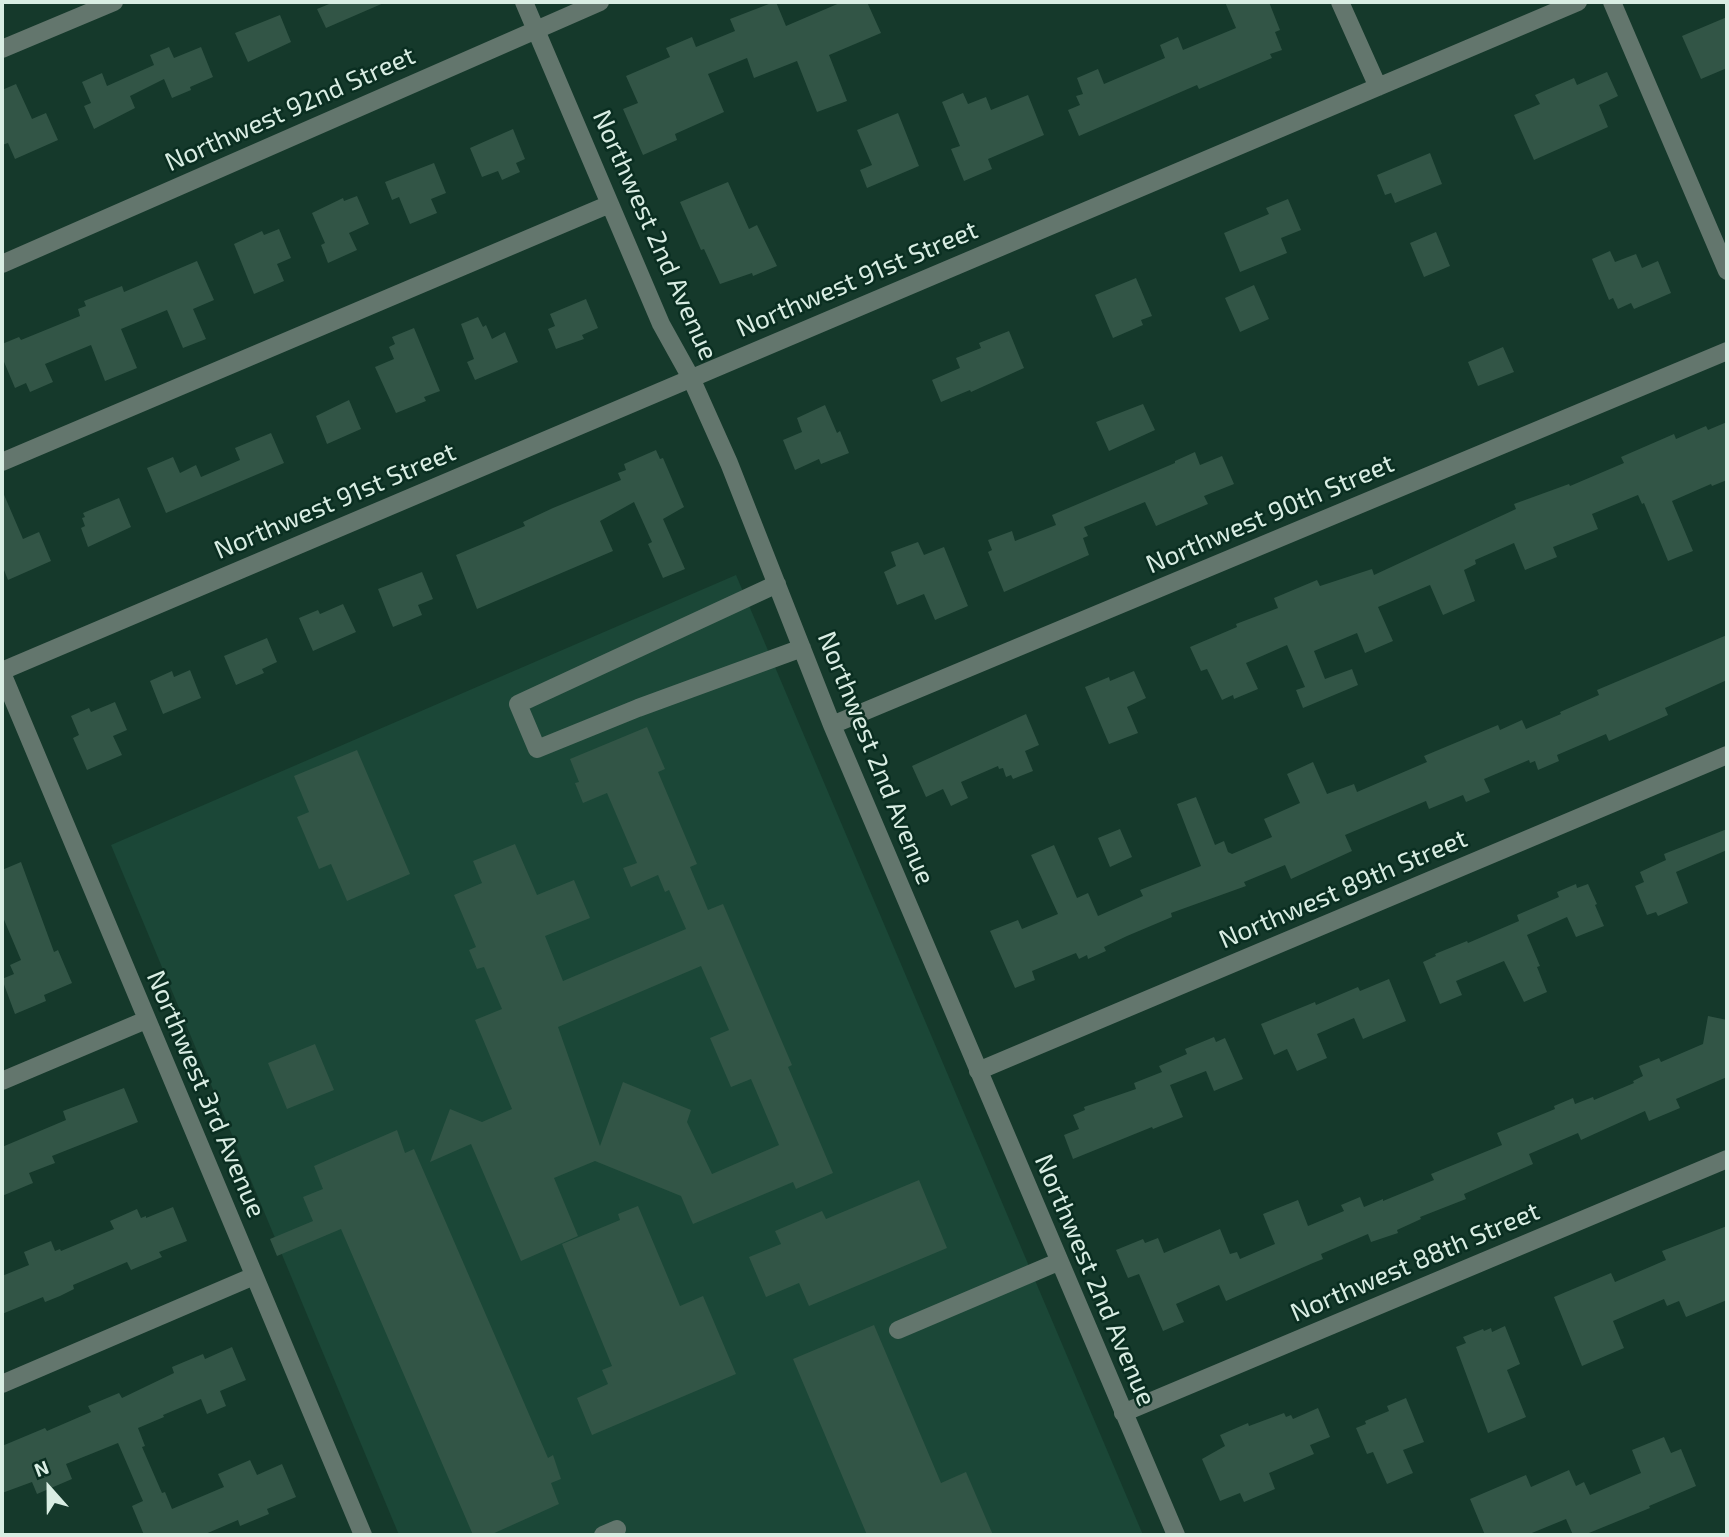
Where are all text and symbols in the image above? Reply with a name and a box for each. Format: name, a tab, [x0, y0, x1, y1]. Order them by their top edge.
street label: Northwest 92nd Street	[160, 40, 420, 178]
street label: Northwest 2nd Avenue	[586, 105, 724, 365]
street label: Northwest 91st Street	[732, 214, 982, 344]
street label: Northwest 91st Street	[210, 436, 460, 566]
street label: Northwest 90th Street	[1141, 448, 1399, 580]
street label: Northwest 2nd Avenue	[811, 627, 941, 889]
street label: Northwest 89th Street	[1214, 823, 1472, 955]
street label: Northwest 3rd Avenue	[140, 966, 272, 1222]
street label: Northwest 2nd Avenue	[1028, 1150, 1162, 1410]
street label: Northwest 88th Street	[1286, 1195, 1544, 1329]
north arrow	[14, 1453, 84, 1523]
text: N	[31, 1455, 52, 1481]

